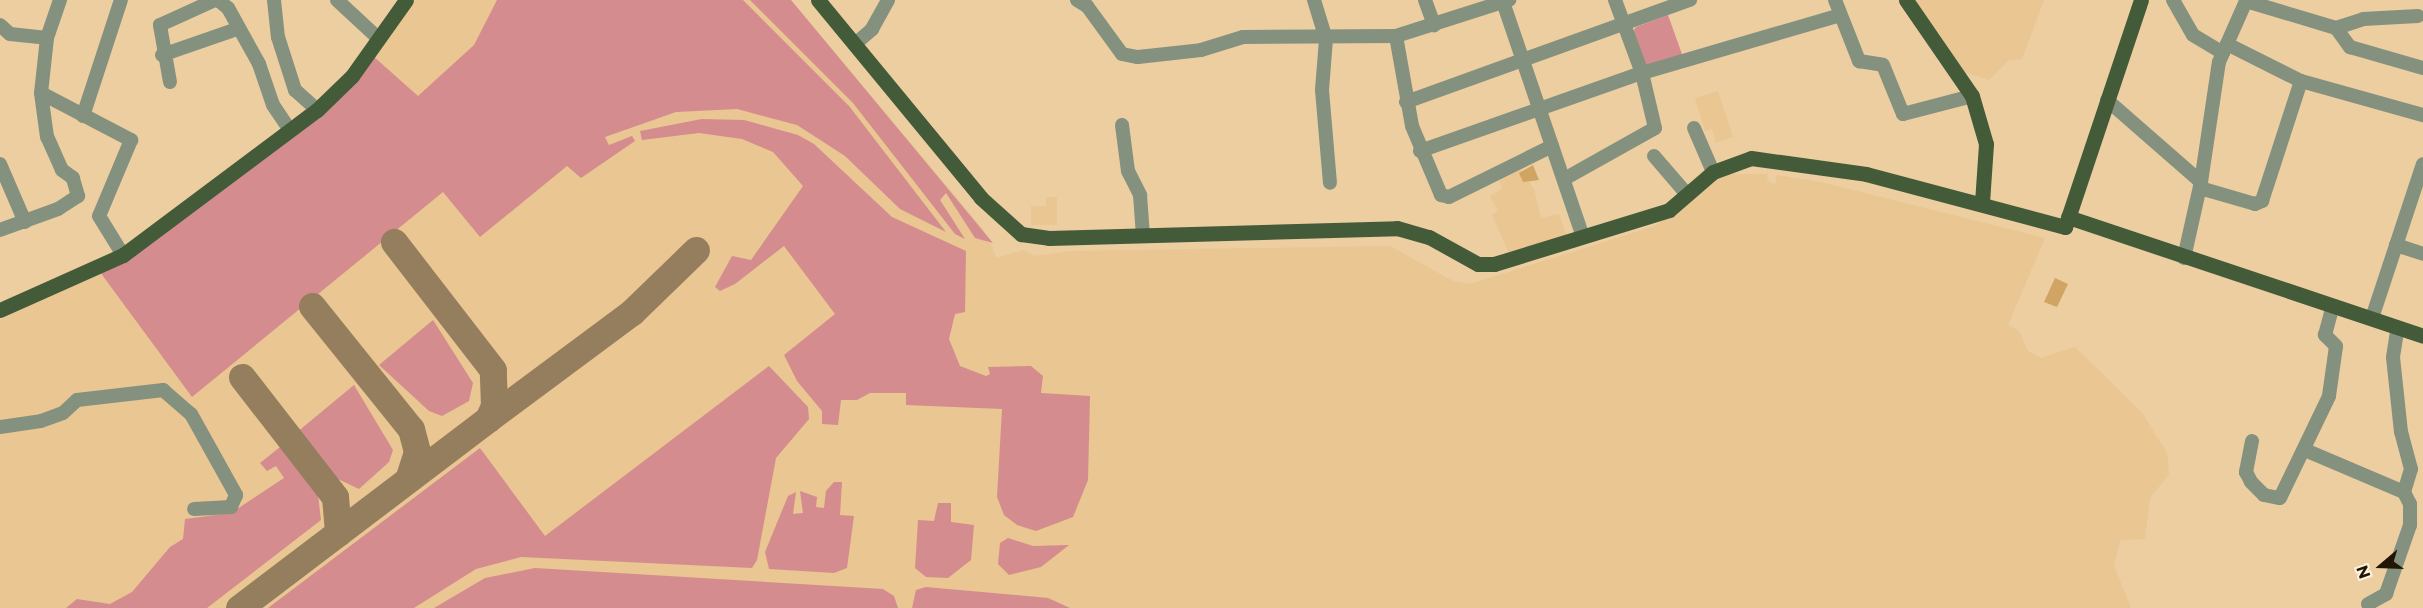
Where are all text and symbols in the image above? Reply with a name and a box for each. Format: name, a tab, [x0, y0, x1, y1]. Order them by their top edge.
north arrow	[2351, 536, 2411, 596]
text: N	[2352, 563, 2375, 581]

